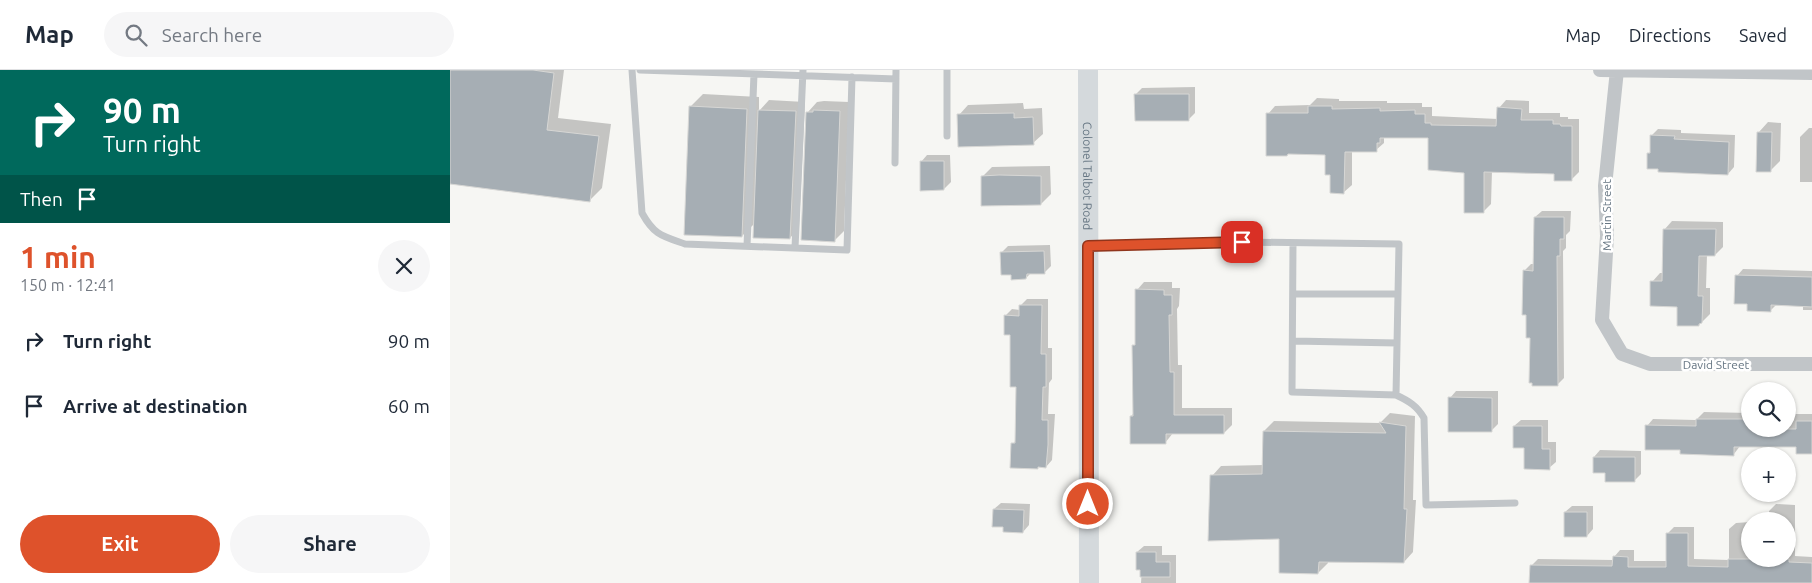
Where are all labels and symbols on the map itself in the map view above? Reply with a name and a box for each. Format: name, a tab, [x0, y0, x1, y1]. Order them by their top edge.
street label: Colonel Talbot Road	[1082, 122, 1095, 230]
street label: Martin Street	[1600, 179, 1613, 251]
pin	[1221, 221, 1263, 263]
street label: David Street	[1683, 358, 1750, 371]
position arrow	[1061, 477, 1113, 529]

